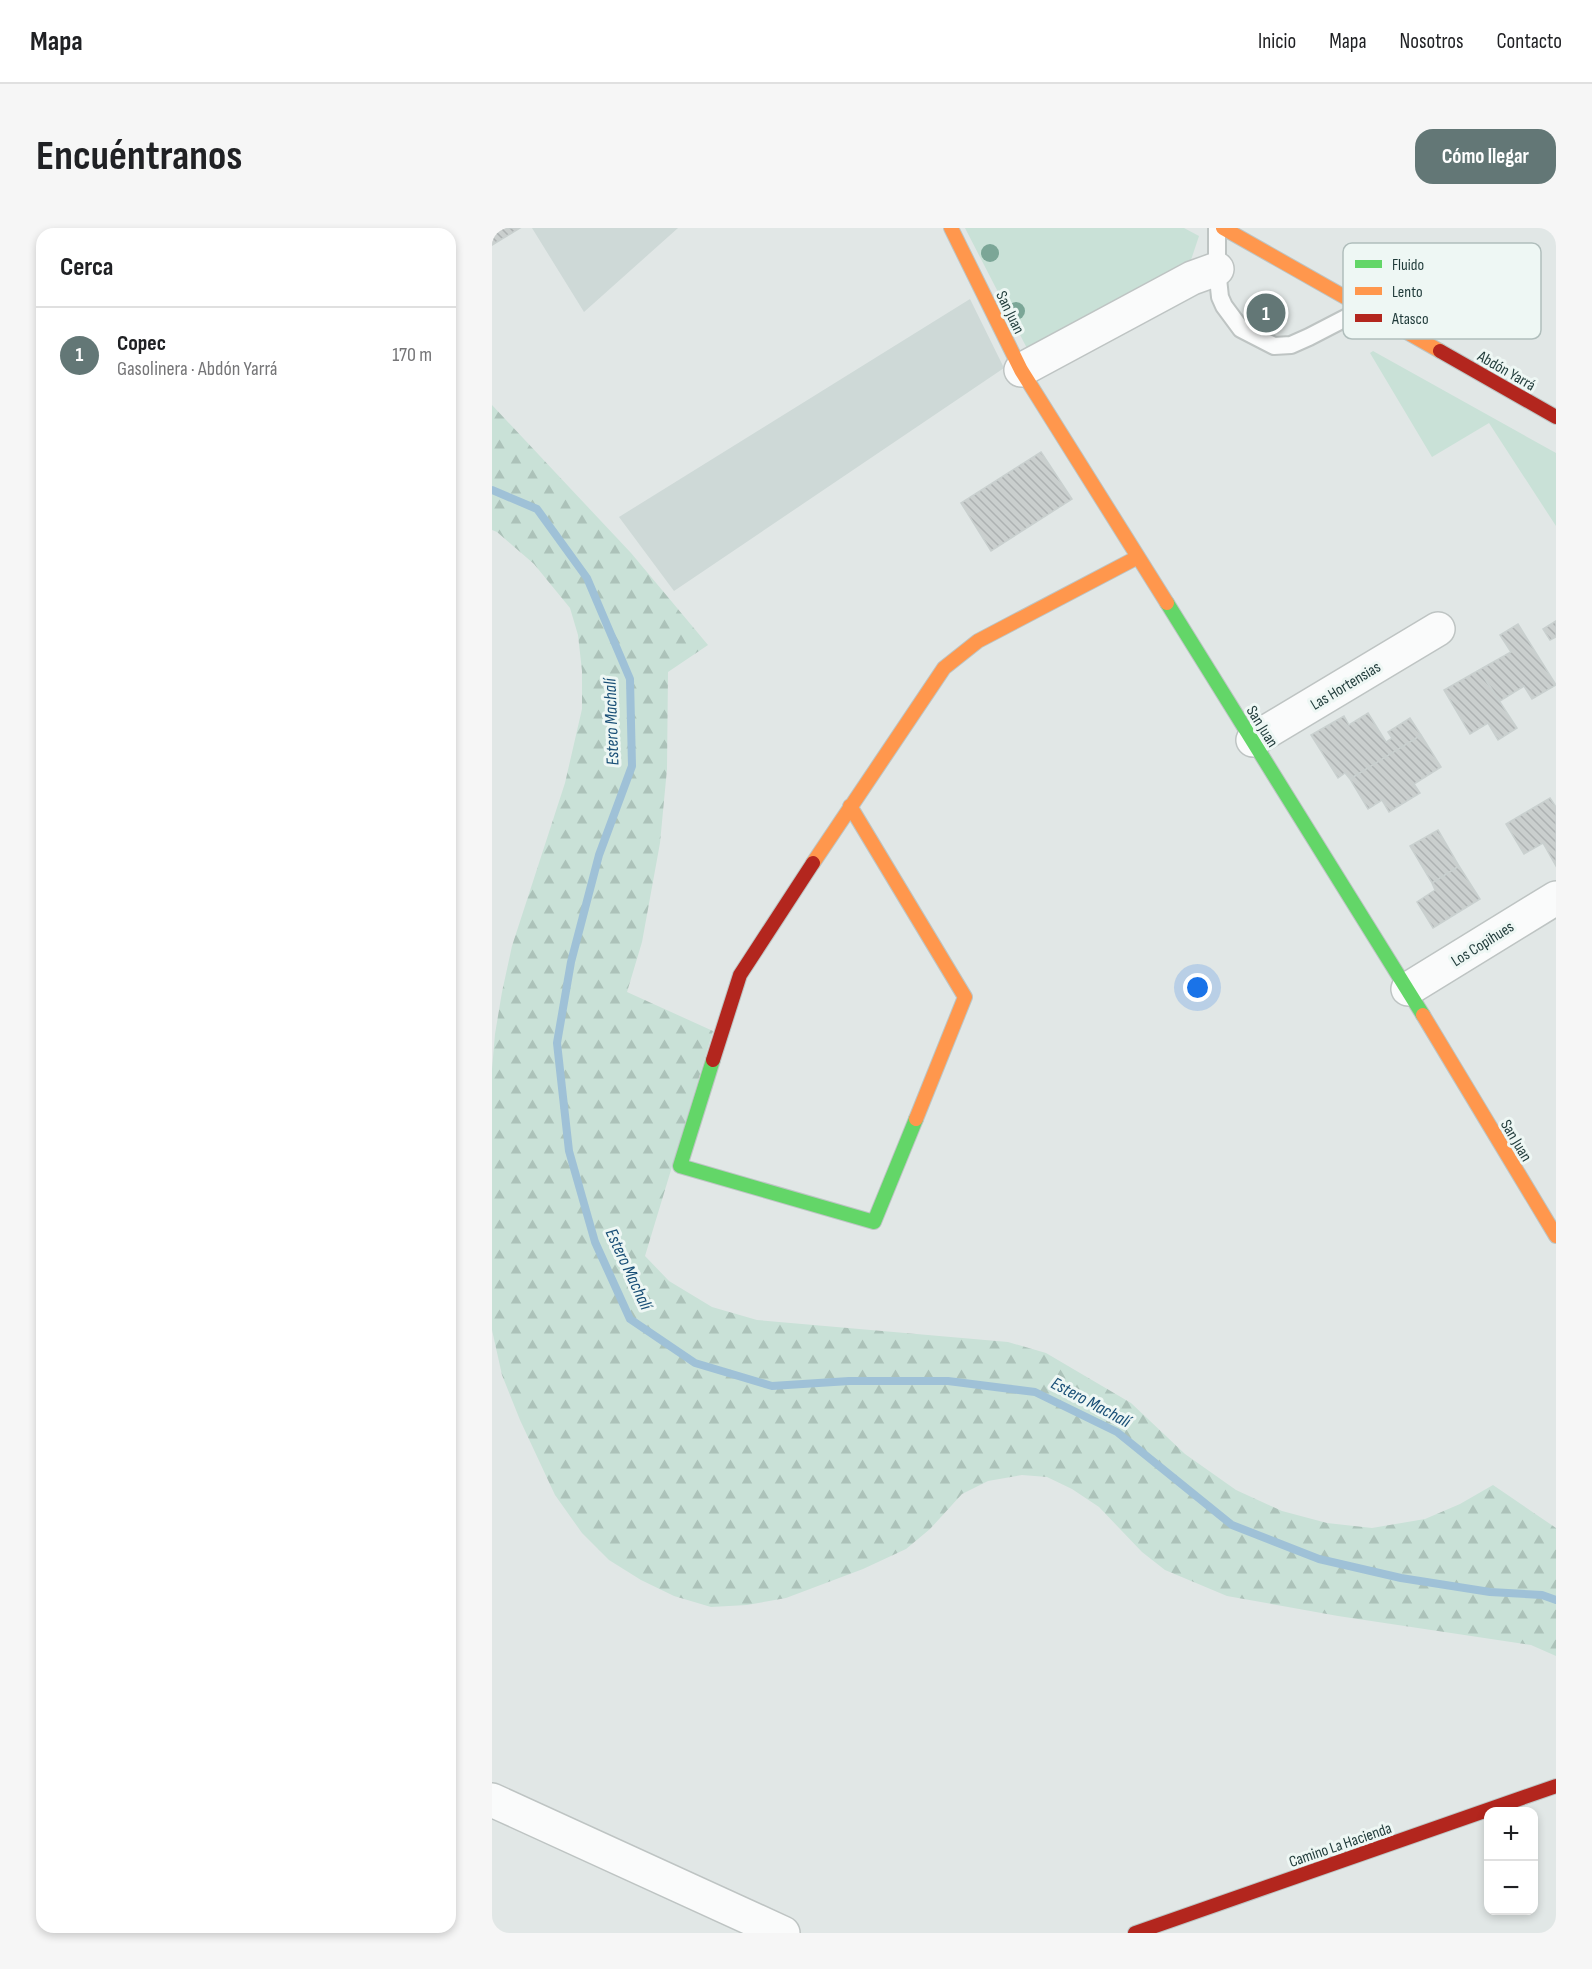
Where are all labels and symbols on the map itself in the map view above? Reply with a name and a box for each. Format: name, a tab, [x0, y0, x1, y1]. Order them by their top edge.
legend	[1343, 243, 1541, 339]
text: Fluido	[1392, 256, 1424, 275]
text: Lento	[1392, 283, 1423, 302]
street label: San Juan	[991, 288, 1028, 337]
pin: 1	[1246, 290, 1286, 335]
text: Atasco	[1391, 310, 1429, 329]
street label: Abdón Yarrá	[1473, 347, 1539, 395]
street label: Las Hortensias	[1307, 658, 1385, 715]
water label: Estero Machalí	[599, 676, 624, 766]
street label: San Juan	[1242, 703, 1282, 751]
street label: Los Copihues	[1448, 917, 1518, 971]
your location	[1183, 973, 1212, 1002]
street label: San Juan	[1496, 1116, 1536, 1165]
water label: Estero Machalí	[601, 1225, 657, 1315]
water label: Estero Machalí	[1047, 1373, 1136, 1433]
street label: Camino La Hacienda	[1287, 1819, 1394, 1872]

